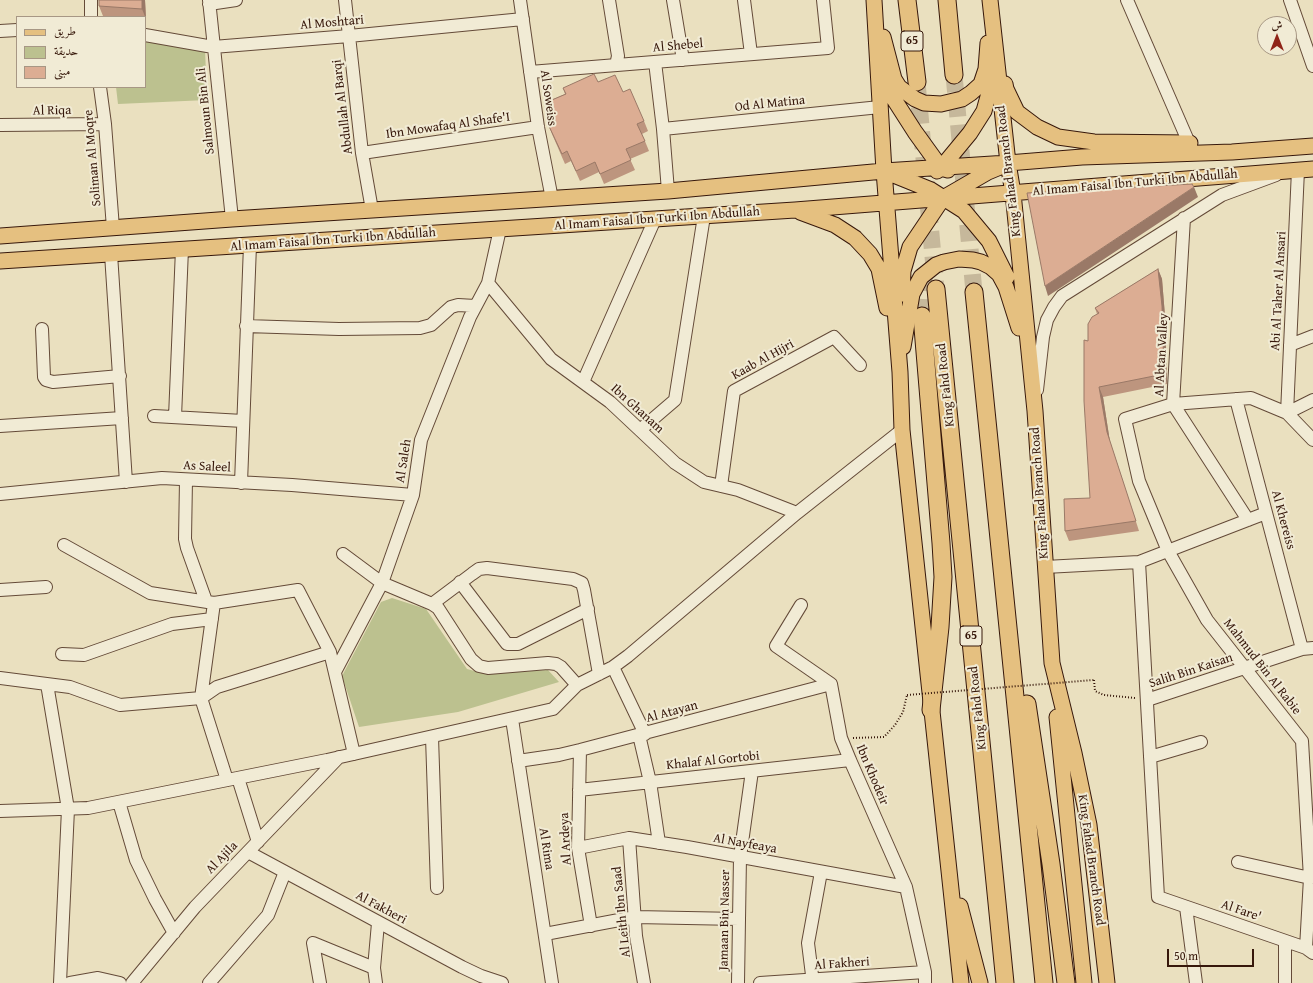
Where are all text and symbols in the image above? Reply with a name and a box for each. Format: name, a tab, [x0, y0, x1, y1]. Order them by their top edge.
street label: Al Moshtari	[299, 12, 365, 34]
legend	[16, 16, 146, 88]
north arrow	[1257, 16, 1297, 56]
text: ش	[1272, 17, 1282, 33]
text: طريق	[54, 22, 76, 39]
road number: 65	[901, 31, 923, 51]
street label: Al Shebel	[652, 36, 704, 56]
text: حديقة	[54, 42, 78, 59]
street label: Abdullah Al Barqi	[329, 59, 357, 155]
text: مبنى	[54, 62, 70, 79]
street label: Salmoun Bin Ali	[194, 67, 218, 155]
street label: Al Soweiss	[536, 69, 560, 127]
street label: Od Al Matina	[734, 93, 806, 115]
street label: Al Riqa	[33, 103, 71, 119]
street label: King Fahad Branch Road	[993, 104, 1025, 238]
street label: Soliman Al Moqre	[81, 109, 105, 207]
street label: Ibn Mowafaq Al Shafe'I	[385, 110, 511, 142]
street label: Al Imam Faisal Ibn Turki Ibn Abdullah	[1032, 166, 1238, 200]
street label: Al Imam Faisal Ibn Turki Ibn Abdullah	[554, 204, 760, 234]
street label: Al Imam Faisal Ibn Turki Ibn Abdullah	[230, 225, 436, 255]
street label: Abi Al Taher Al Ansari	[1268, 231, 1290, 351]
street label: Al Abtan Valley	[1152, 313, 1172, 397]
street label: Kaab Al Hijri	[729, 337, 797, 383]
street label: King Fahd Road	[934, 342, 958, 428]
street label: Ibn Ghanam	[607, 381, 667, 437]
street label: King Fahad Branch Road	[1028, 427, 1052, 559]
street label: Al Saleh	[393, 438, 415, 484]
street label: As Saleel	[183, 458, 231, 476]
street label: Al Khereiss	[1268, 489, 1298, 551]
street label: Mahmud Bin Al Rabie	[1220, 616, 1304, 718]
road number: 65	[960, 626, 982, 646]
street label: Salih Bin Kaisan	[1147, 650, 1235, 692]
street label: King Fahd Road	[966, 665, 990, 751]
street label: Al Atayan	[645, 698, 699, 726]
street label: Ibn Khodeir	[852, 742, 892, 808]
street label: Khalaf Al Gortobi	[666, 748, 760, 774]
street label: King Fahad Branch Road	[1074, 793, 1108, 927]
street label: Al Ardeya	[557, 812, 575, 866]
street label: Al Rima	[535, 827, 557, 871]
street label: Al Nayfeaya	[712, 831, 778, 857]
street label: Al Ajila	[203, 838, 241, 878]
street label: Al Leith Ibn Saad	[609, 866, 635, 958]
street label: Jamaan Bin Nasser	[716, 869, 734, 971]
street label: Al Fakheri	[353, 888, 409, 928]
street label: Al Fare'	[1219, 897, 1263, 925]
scale bar	[1169, 941, 1256, 967]
text: 50 m	[1174, 947, 1198, 964]
street label: Al Fakheri	[814, 954, 870, 974]

